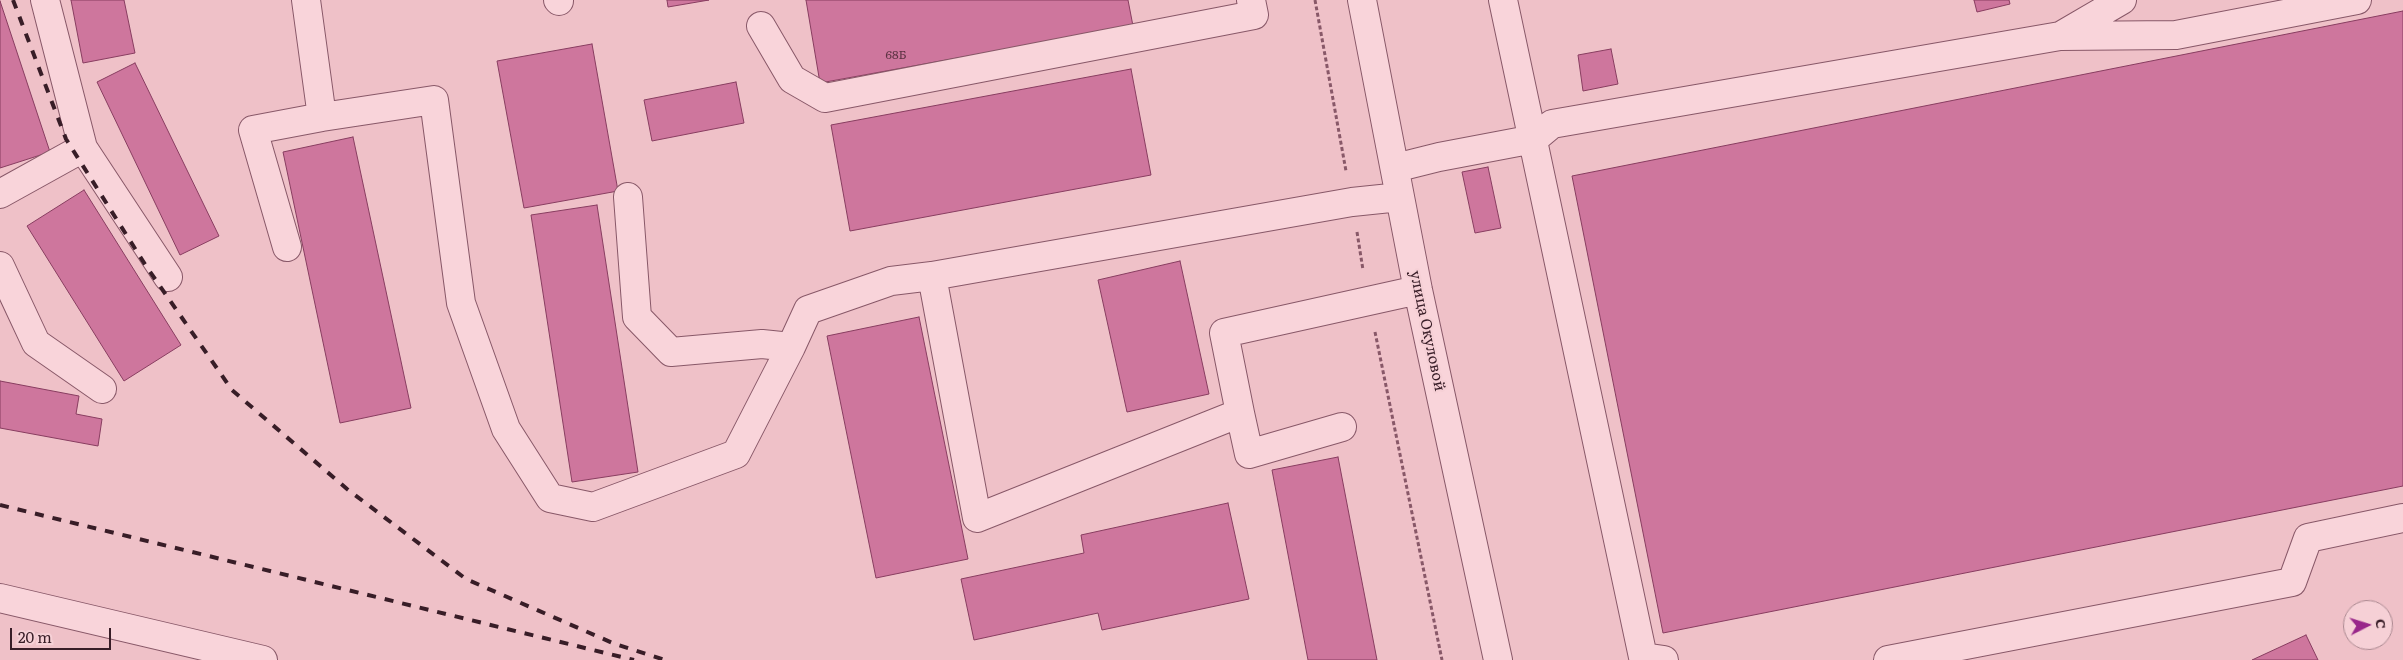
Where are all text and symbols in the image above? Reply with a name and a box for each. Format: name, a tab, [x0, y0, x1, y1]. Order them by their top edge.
house number: 68Б	[885, 48, 907, 62]
street label: улица Окуловой	[1405, 269, 1449, 393]
north arrow	[2343, 600, 2393, 650]
scale bar	[12, 618, 114, 650]
text: С	[2372, 618, 2392, 630]
text: 20 m	[18, 625, 52, 648]

